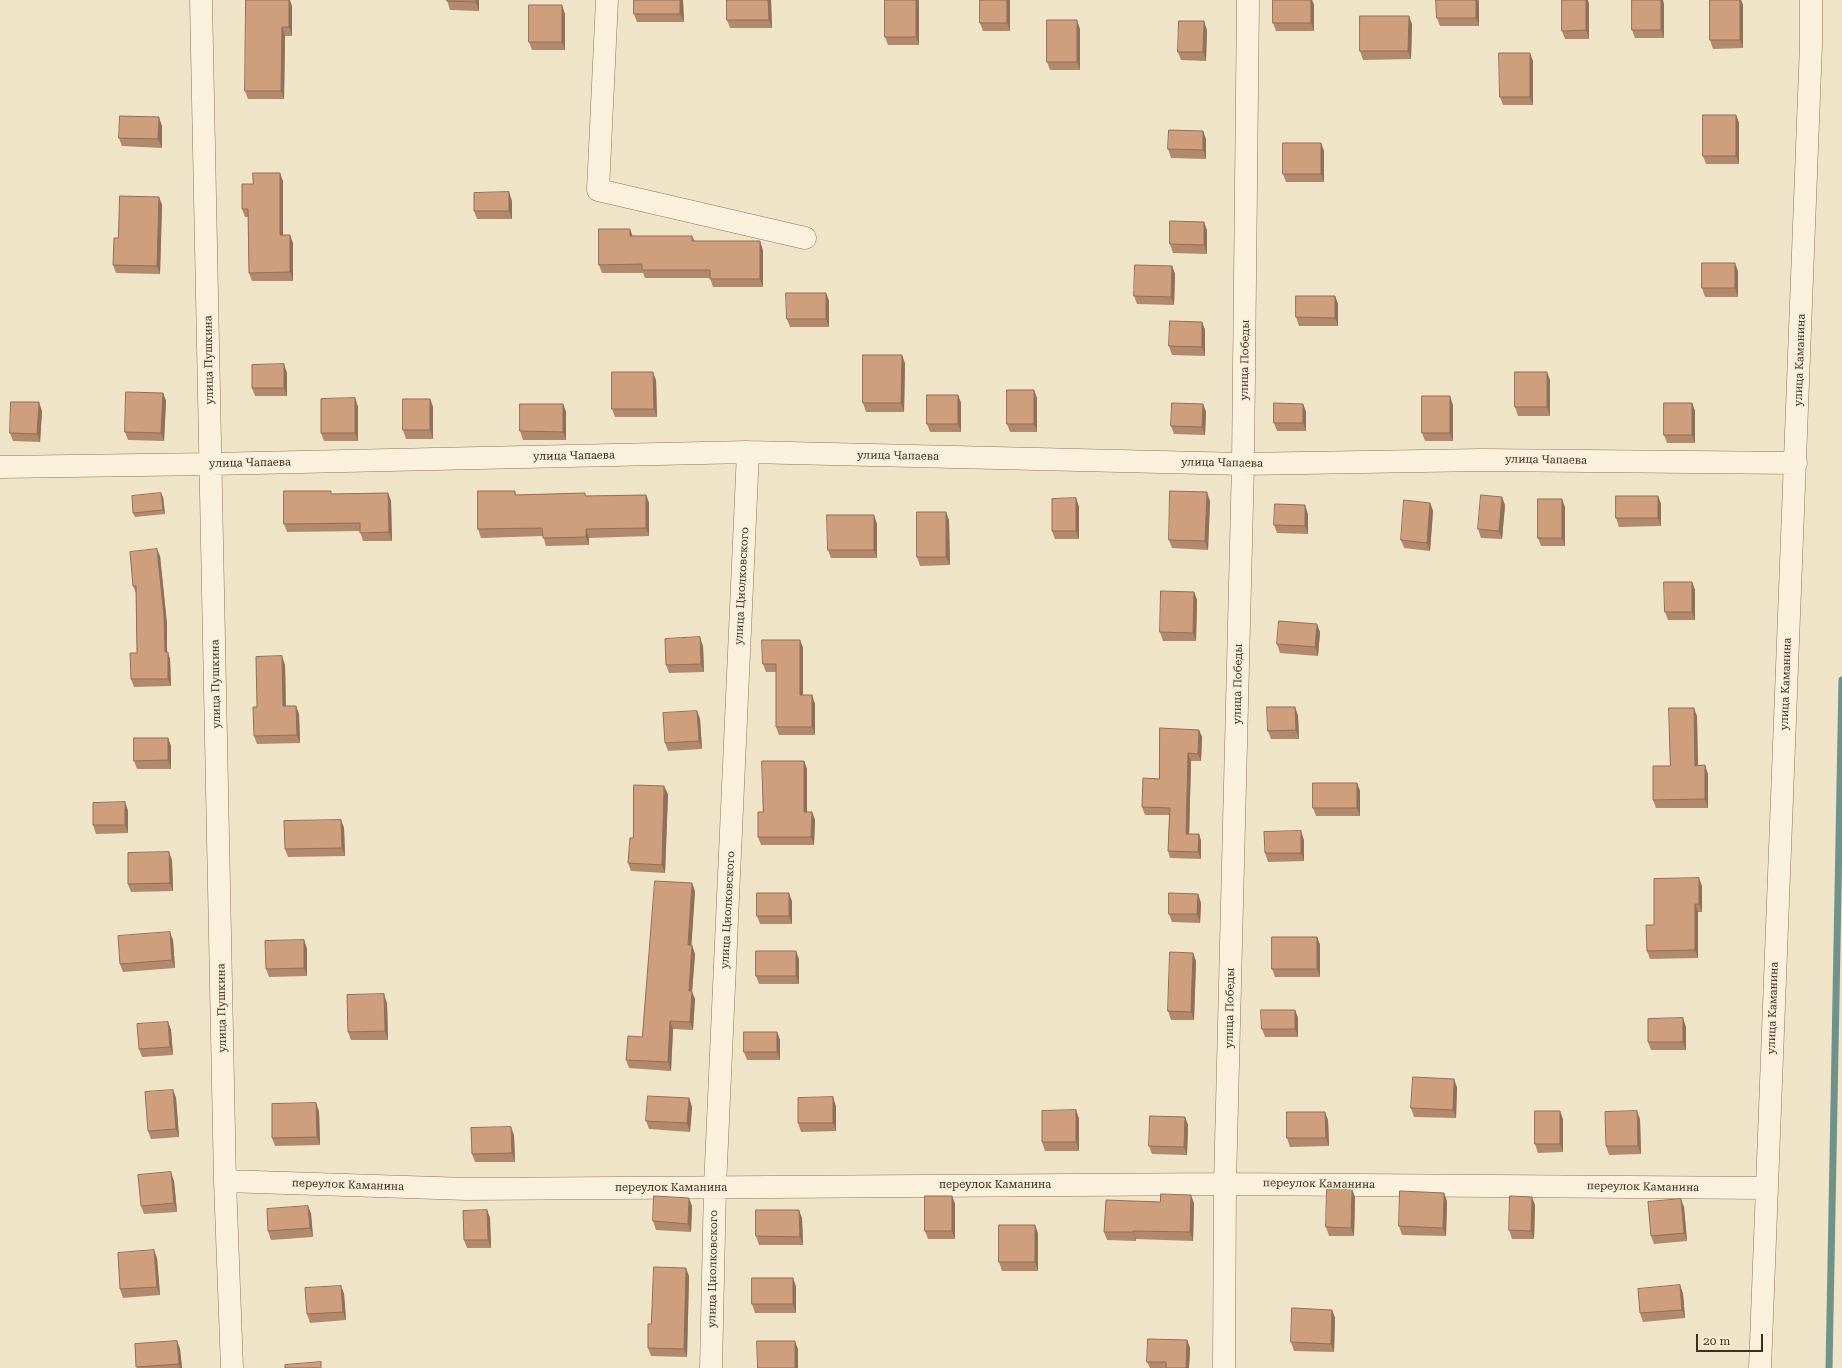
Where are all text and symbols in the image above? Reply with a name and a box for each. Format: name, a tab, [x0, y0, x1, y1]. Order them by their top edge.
street label: улица Каманина	[1792, 313, 1808, 407]
street label: улица Пушкина	[202, 315, 216, 405]
street label: улица Победы	[1238, 319, 1252, 401]
street label: улица Чапаева	[533, 449, 615, 463]
street label: улица Чапаева	[857, 449, 939, 463]
street label: улица Чапаева	[1505, 453, 1587, 467]
street label: улица Чапаева	[209, 456, 291, 470]
street label: улица Чапаева	[1181, 456, 1263, 470]
street label: улица Циолковского	[732, 527, 752, 645]
street label: улица Каманина	[1778, 637, 1794, 731]
street label: улица Пушкина	[209, 639, 223, 729]
street label: улица Победы	[1231, 643, 1245, 725]
street label: улица Циолковского	[718, 851, 738, 969]
street label: улица Каманина	[1765, 961, 1781, 1055]
street label: улица Пушкина	[215, 963, 229, 1053]
street label: улица Победы	[1223, 967, 1237, 1049]
street label: переулок Каманина	[292, 1176, 404, 1194]
street label: переулок Каманина	[1263, 1176, 1375, 1192]
street label: переулок Каманина	[939, 1178, 1051, 1192]
street label: переулок Каманина	[1587, 1179, 1699, 1195]
street label: переулок Каманина	[615, 1181, 727, 1195]
street label: улица Циолковского	[705, 1210, 721, 1328]
scale bar	[1698, 1326, 1765, 1352]
text: 20 m	[1703, 1334, 1730, 1348]

